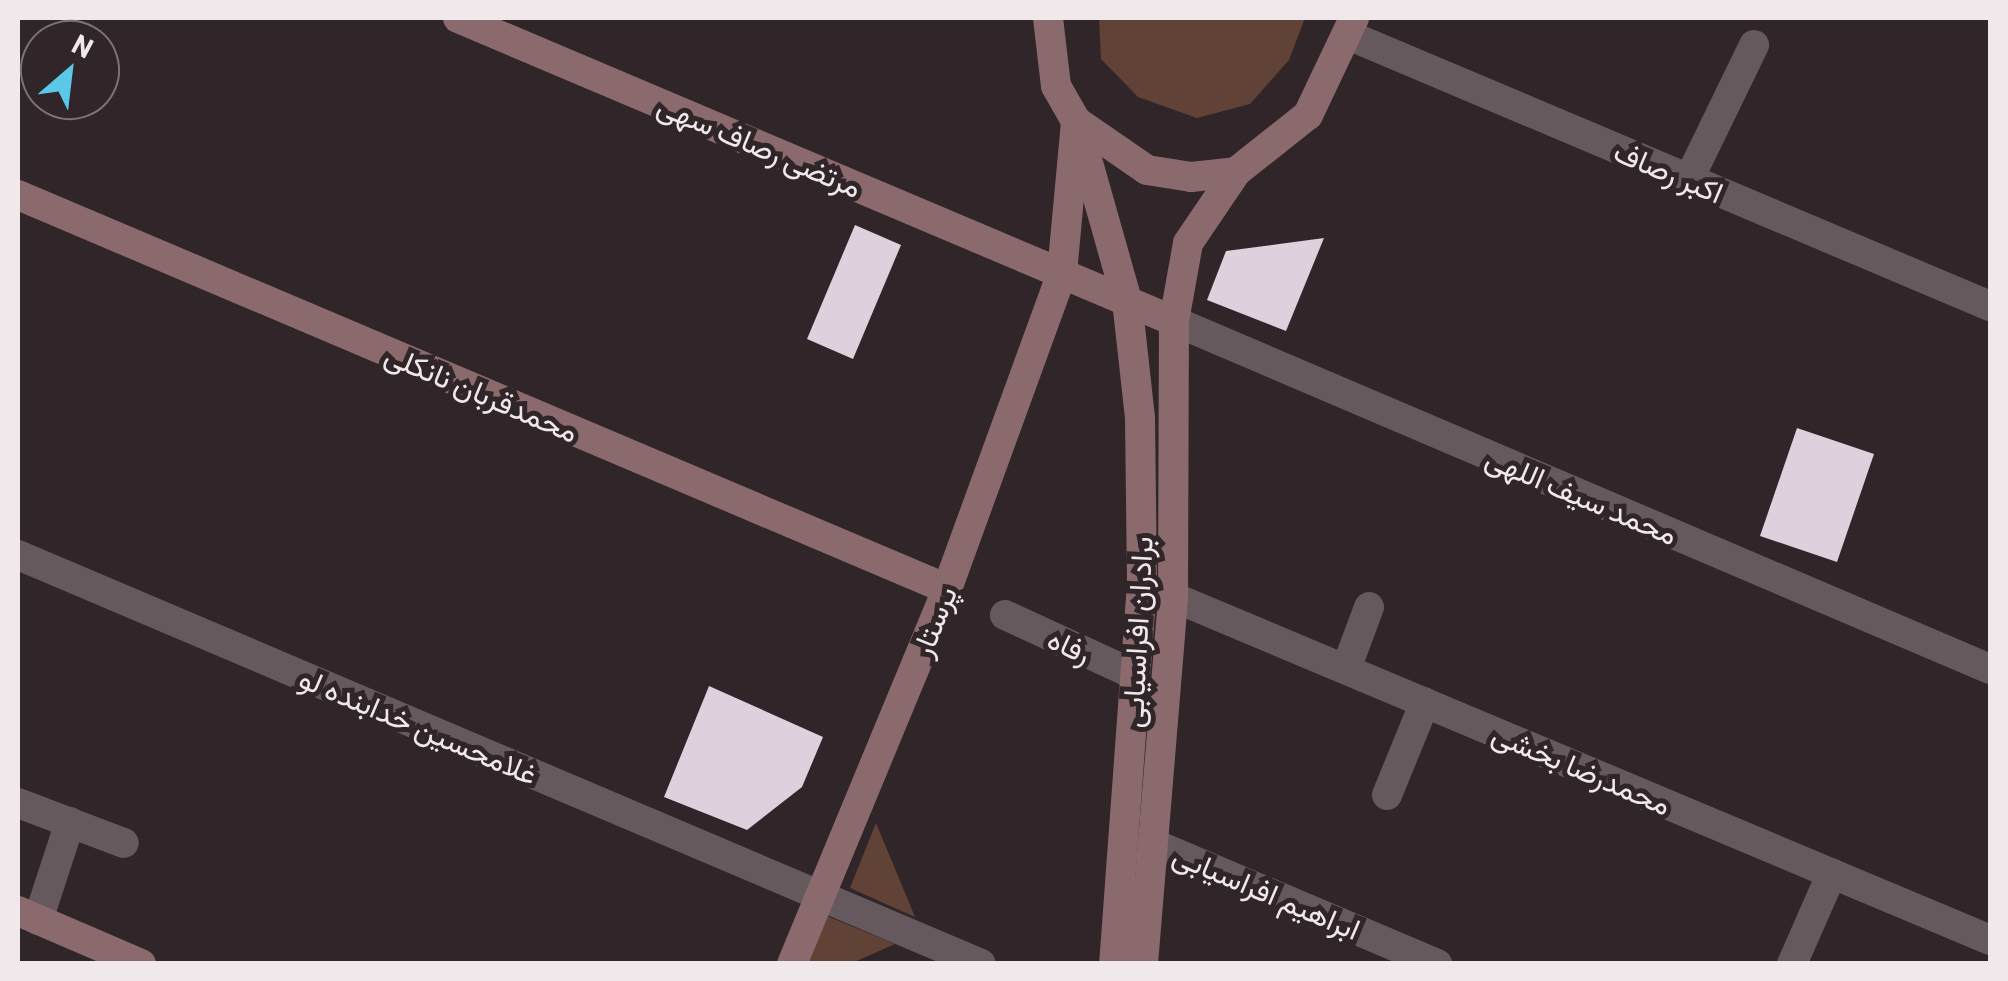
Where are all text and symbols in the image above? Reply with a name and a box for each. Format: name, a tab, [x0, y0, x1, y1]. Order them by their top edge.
north arrow	[20, 20, 120, 120]
text: N	[67, 26, 99, 65]
street label: مرتضی رصاف سهی	[653, 86, 867, 204]
street label: اکبر رصاف	[1609, 132, 1729, 210]
street label: محمدقربان نانکلی	[380, 335, 584, 449]
street label: محمد سیف اللهی	[1481, 438, 1683, 552]
street label: برادران افراسیابی	[1113, 535, 1159, 729]
street label: پرستار	[903, 580, 963, 662]
street label: رفاه	[1043, 619, 1097, 671]
street label: غلامحسین خدابنده لو	[295, 659, 543, 791]
street label: محمدرضا بخشی	[1487, 714, 1677, 822]
street label: ابراهیم افراسیابی	[1168, 835, 1366, 947]

